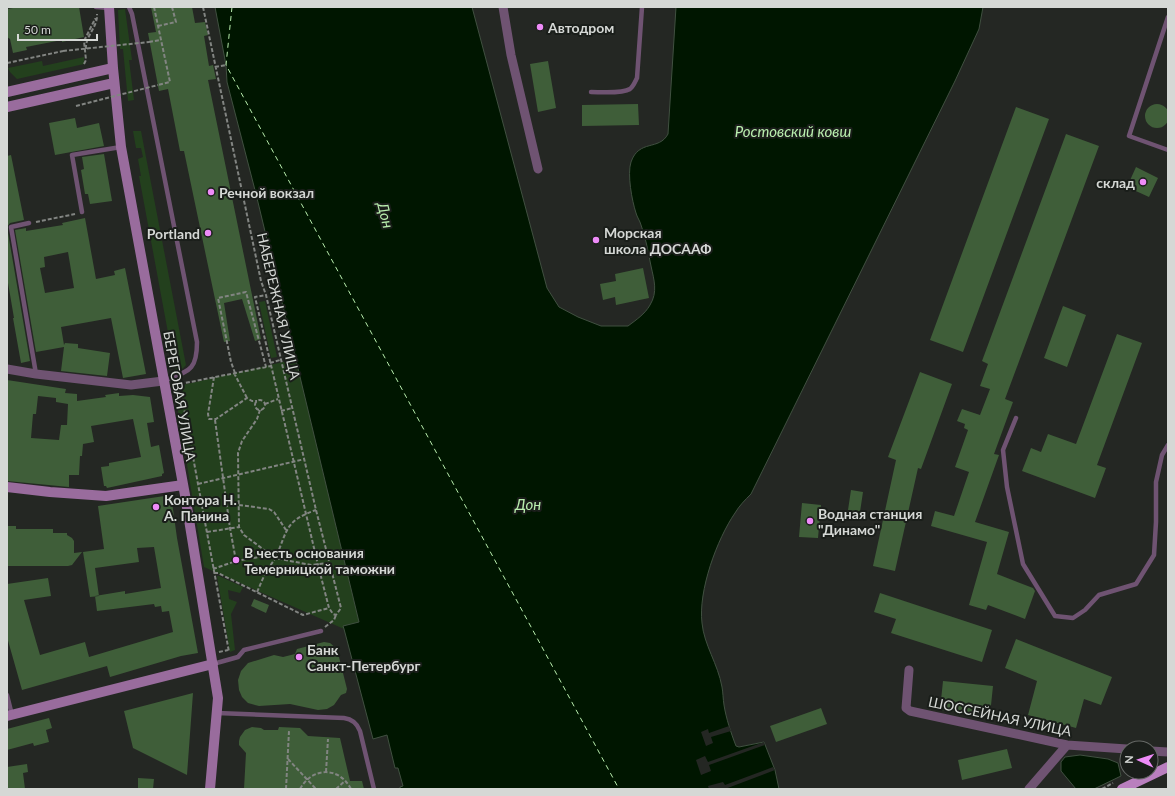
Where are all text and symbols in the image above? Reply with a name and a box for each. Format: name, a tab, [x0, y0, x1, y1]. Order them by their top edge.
scale bar	[18, 16, 97, 42]
place label: Автодром	[547, 19, 614, 36]
text: 50 m	[24, 22, 51, 37]
marker: Автодром	[535, 22, 545, 32]
water label: Ростовский ковш	[735, 122, 851, 140]
place label: склад	[1096, 174, 1135, 191]
marker: склад	[1138, 177, 1148, 187]
place label: Речной вокзал	[219, 184, 314, 201]
marker: Речной вокзал	[206, 187, 216, 197]
water label: Дон	[374, 199, 398, 230]
place label: Морская школа ДОСААФ	[604, 224, 712, 257]
place label: Portland	[147, 225, 200, 242]
marker: Portland	[203, 228, 213, 238]
street label: НАБЕРЕЖНАЯ УЛИЦА	[254, 231, 304, 382]
marker: Морская школа ДОСААФ	[591, 235, 601, 245]
street label: БЕРЕГОВАЯ УЛИЦА	[160, 330, 200, 463]
place label: Контора Н. А. Панина	[163, 491, 237, 524]
water label: Дон	[514, 495, 541, 513]
marker: Контора Н. А. Панина	[151, 502, 161, 512]
place label: Водная станция "Динамо"	[818, 505, 922, 538]
marker: Водная станция "Динамо"	[805, 516, 815, 526]
place label: В честь основания Темерницкой таможни	[244, 544, 395, 577]
marker: В честь основания Темерницкой таможни	[231, 555, 241, 565]
place label: Банк Санкт-Петербург	[307, 641, 421, 674]
marker: Банк Санкт-Петербург	[294, 652, 304, 662]
street label: ШОССЕЙНАЯ УЛИЦА	[927, 693, 1074, 740]
north arrow	[1119, 740, 1159, 780]
text: N	[1122, 755, 1135, 764]

